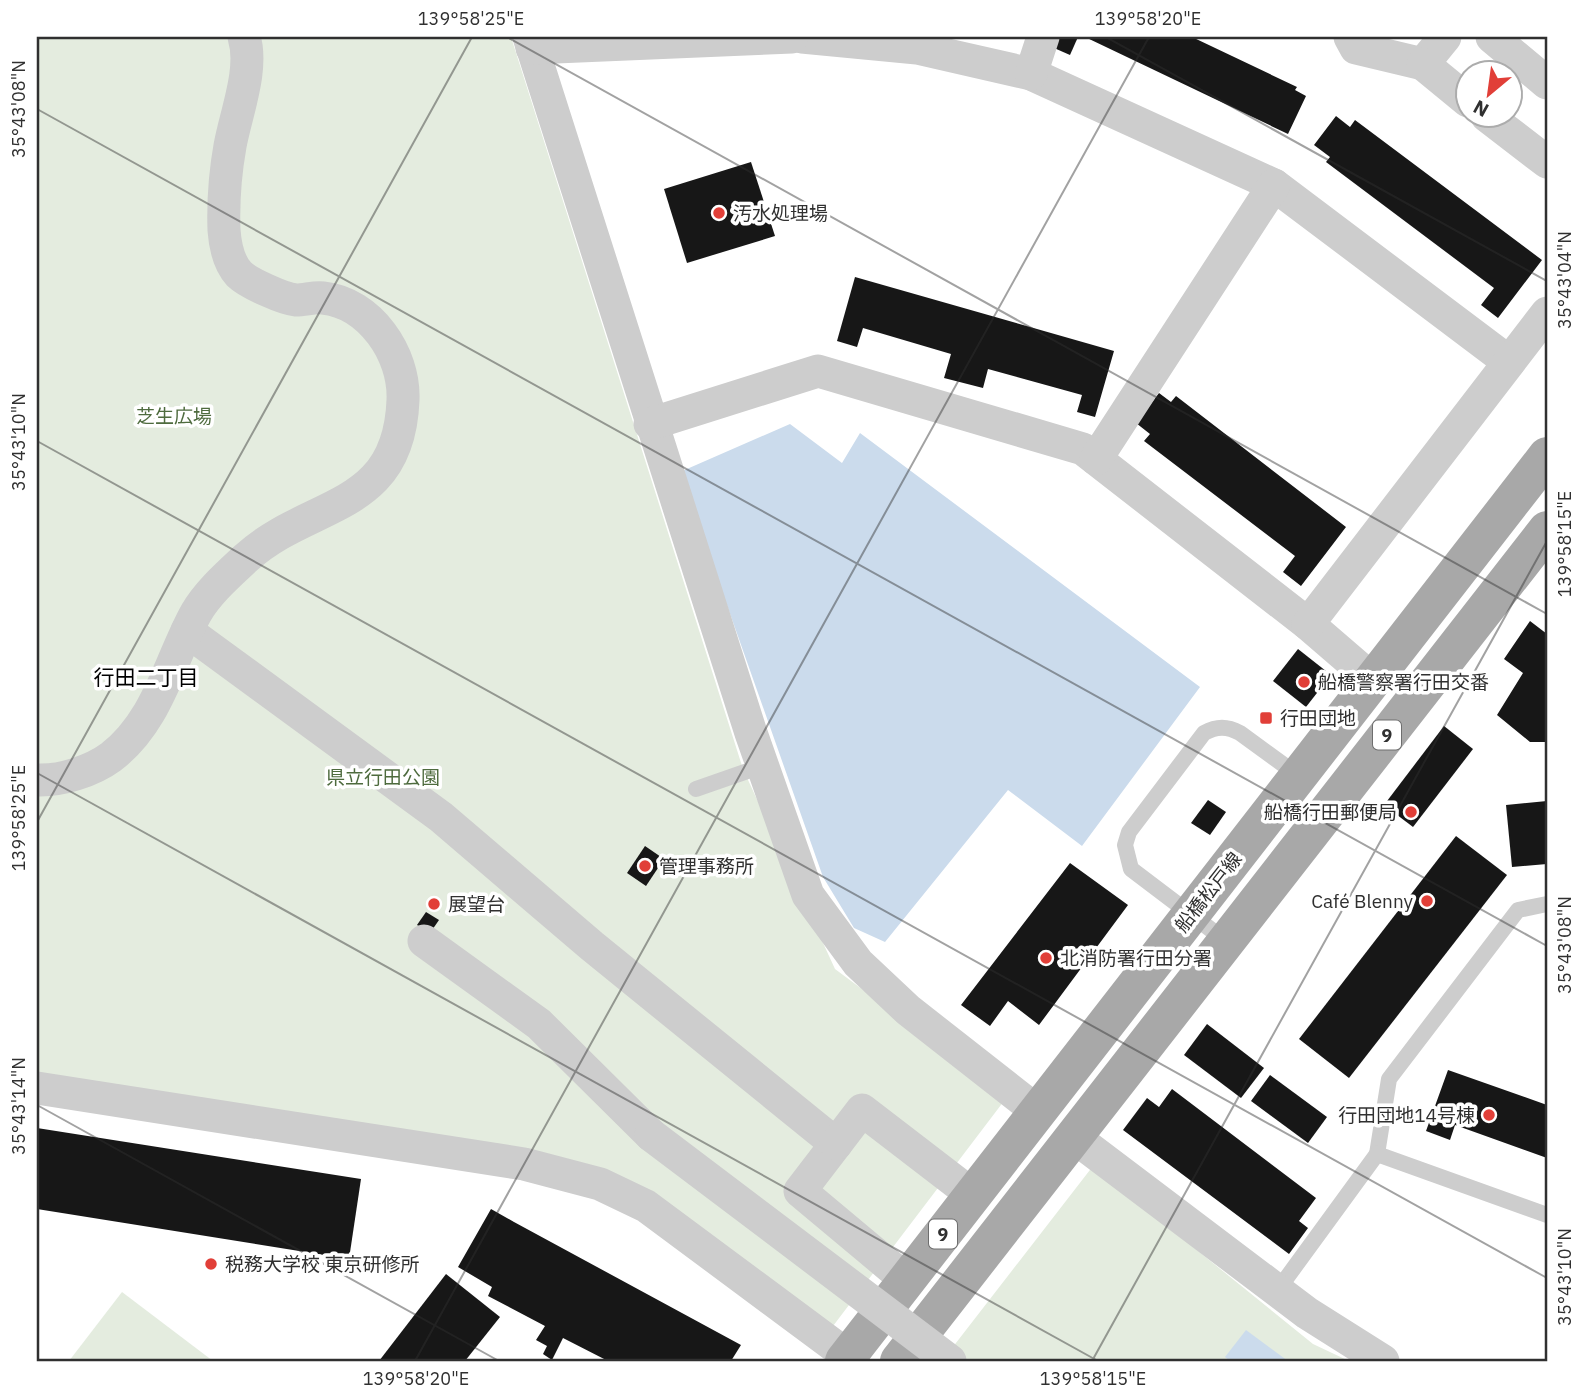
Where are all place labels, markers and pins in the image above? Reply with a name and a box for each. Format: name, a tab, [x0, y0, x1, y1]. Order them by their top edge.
place label: 汚水処理場	[733, 201, 828, 225]
marker: 汚水処理場	[711, 205, 727, 221]
place label: 船橋警察署行田交番	[1318, 670, 1489, 694]
marker: 船橋警察署行田交番	[1296, 674, 1312, 690]
place label: 行田団地	[1280, 706, 1356, 730]
marker: 行田団地	[1258, 710, 1274, 726]
place label: 船橋行田郵便局	[1264, 800, 1397, 824]
marker: 船橋行田郵便局	[1403, 804, 1419, 820]
place label: 管理事務所	[659, 854, 754, 878]
marker: 管理事務所	[637, 858, 653, 874]
place label: Café Blenny	[1311, 889, 1414, 913]
place label: 展望台	[448, 892, 505, 916]
marker: Café Blenny	[1419, 893, 1435, 909]
marker: 展望台	[426, 896, 442, 912]
place label: 北消防署行田分署	[1060, 946, 1212, 970]
marker: 北消防署行田分署	[1038, 950, 1054, 966]
place label: 行田団地14号棟	[1338, 1103, 1475, 1127]
marker: 行田団地14号棟	[1481, 1107, 1497, 1123]
place label: 税務大学校 東京研修所	[225, 1252, 420, 1276]
marker: 税務大学校 東京研修所	[203, 1256, 219, 1272]

